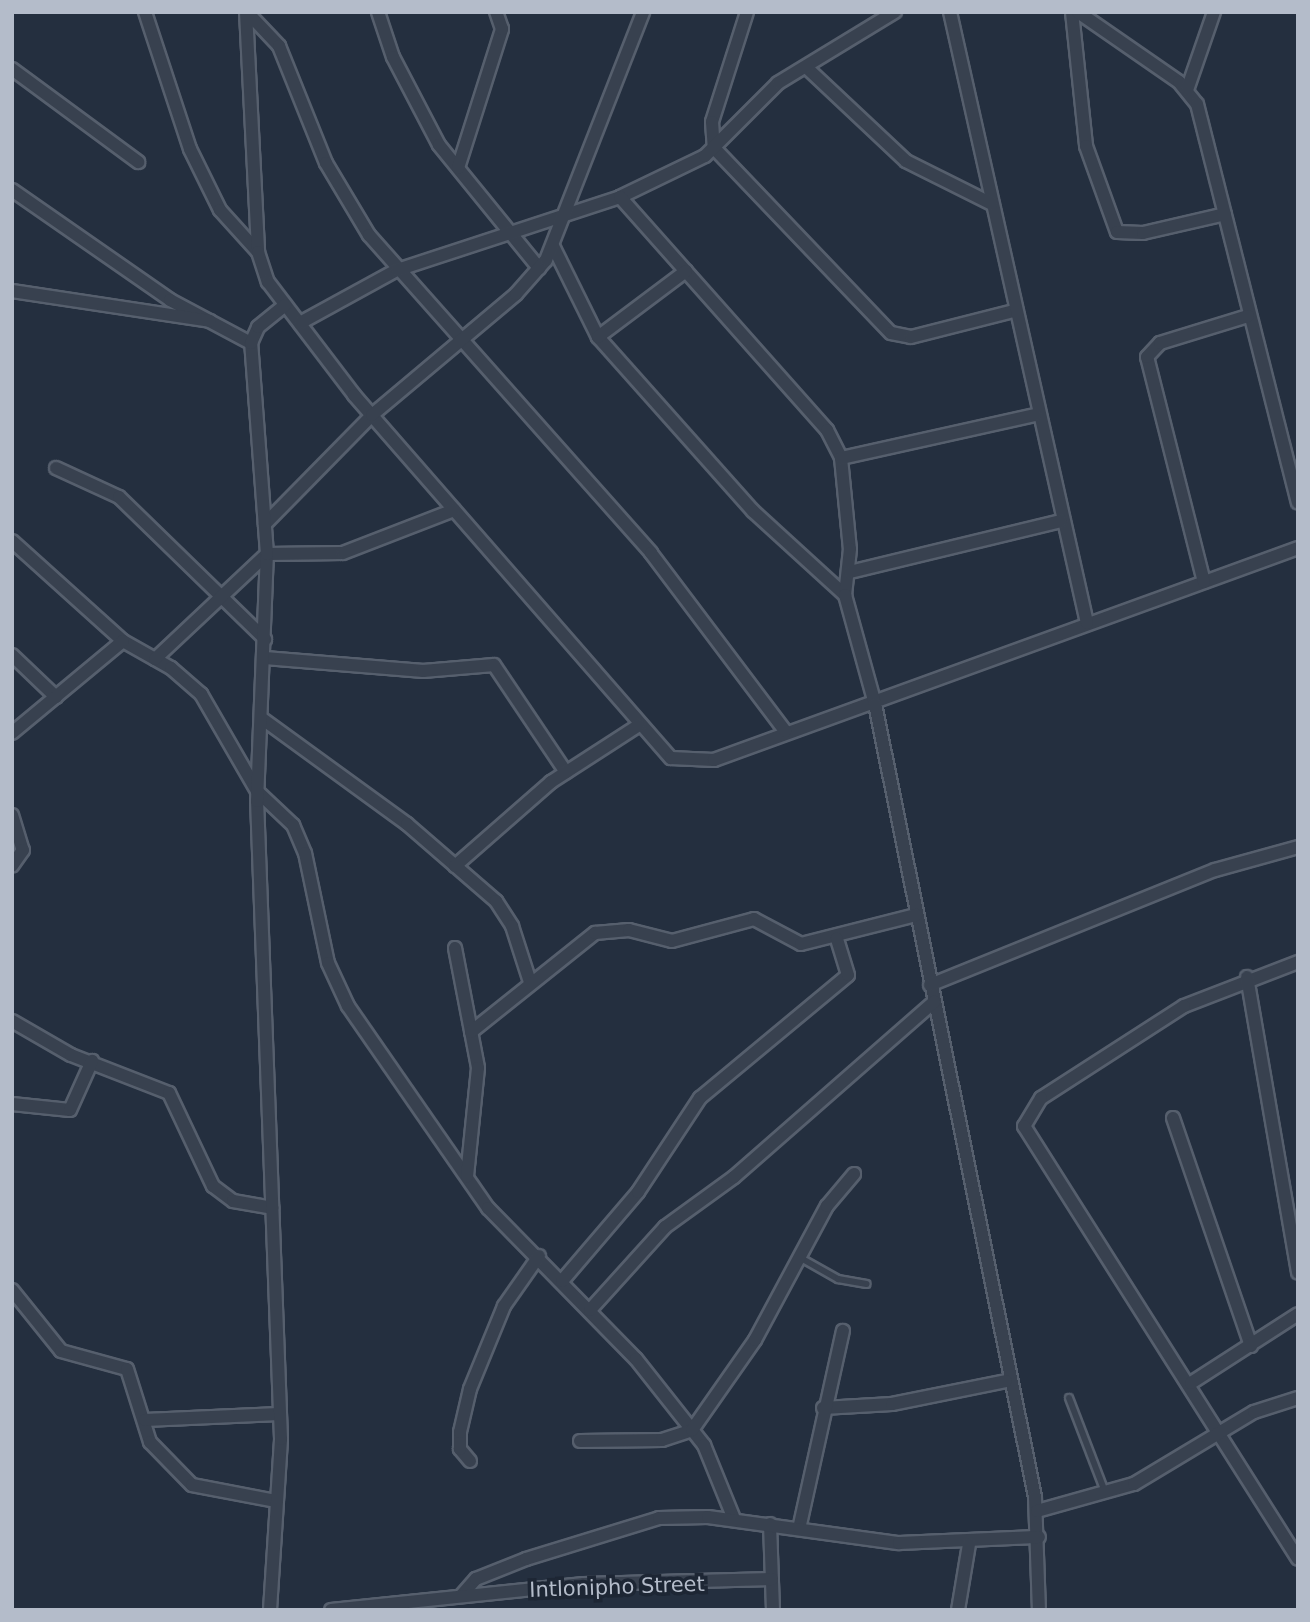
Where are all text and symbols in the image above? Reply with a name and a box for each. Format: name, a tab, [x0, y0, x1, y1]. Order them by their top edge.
street label: Intlonipho Street	[529, 1571, 705, 1603]

